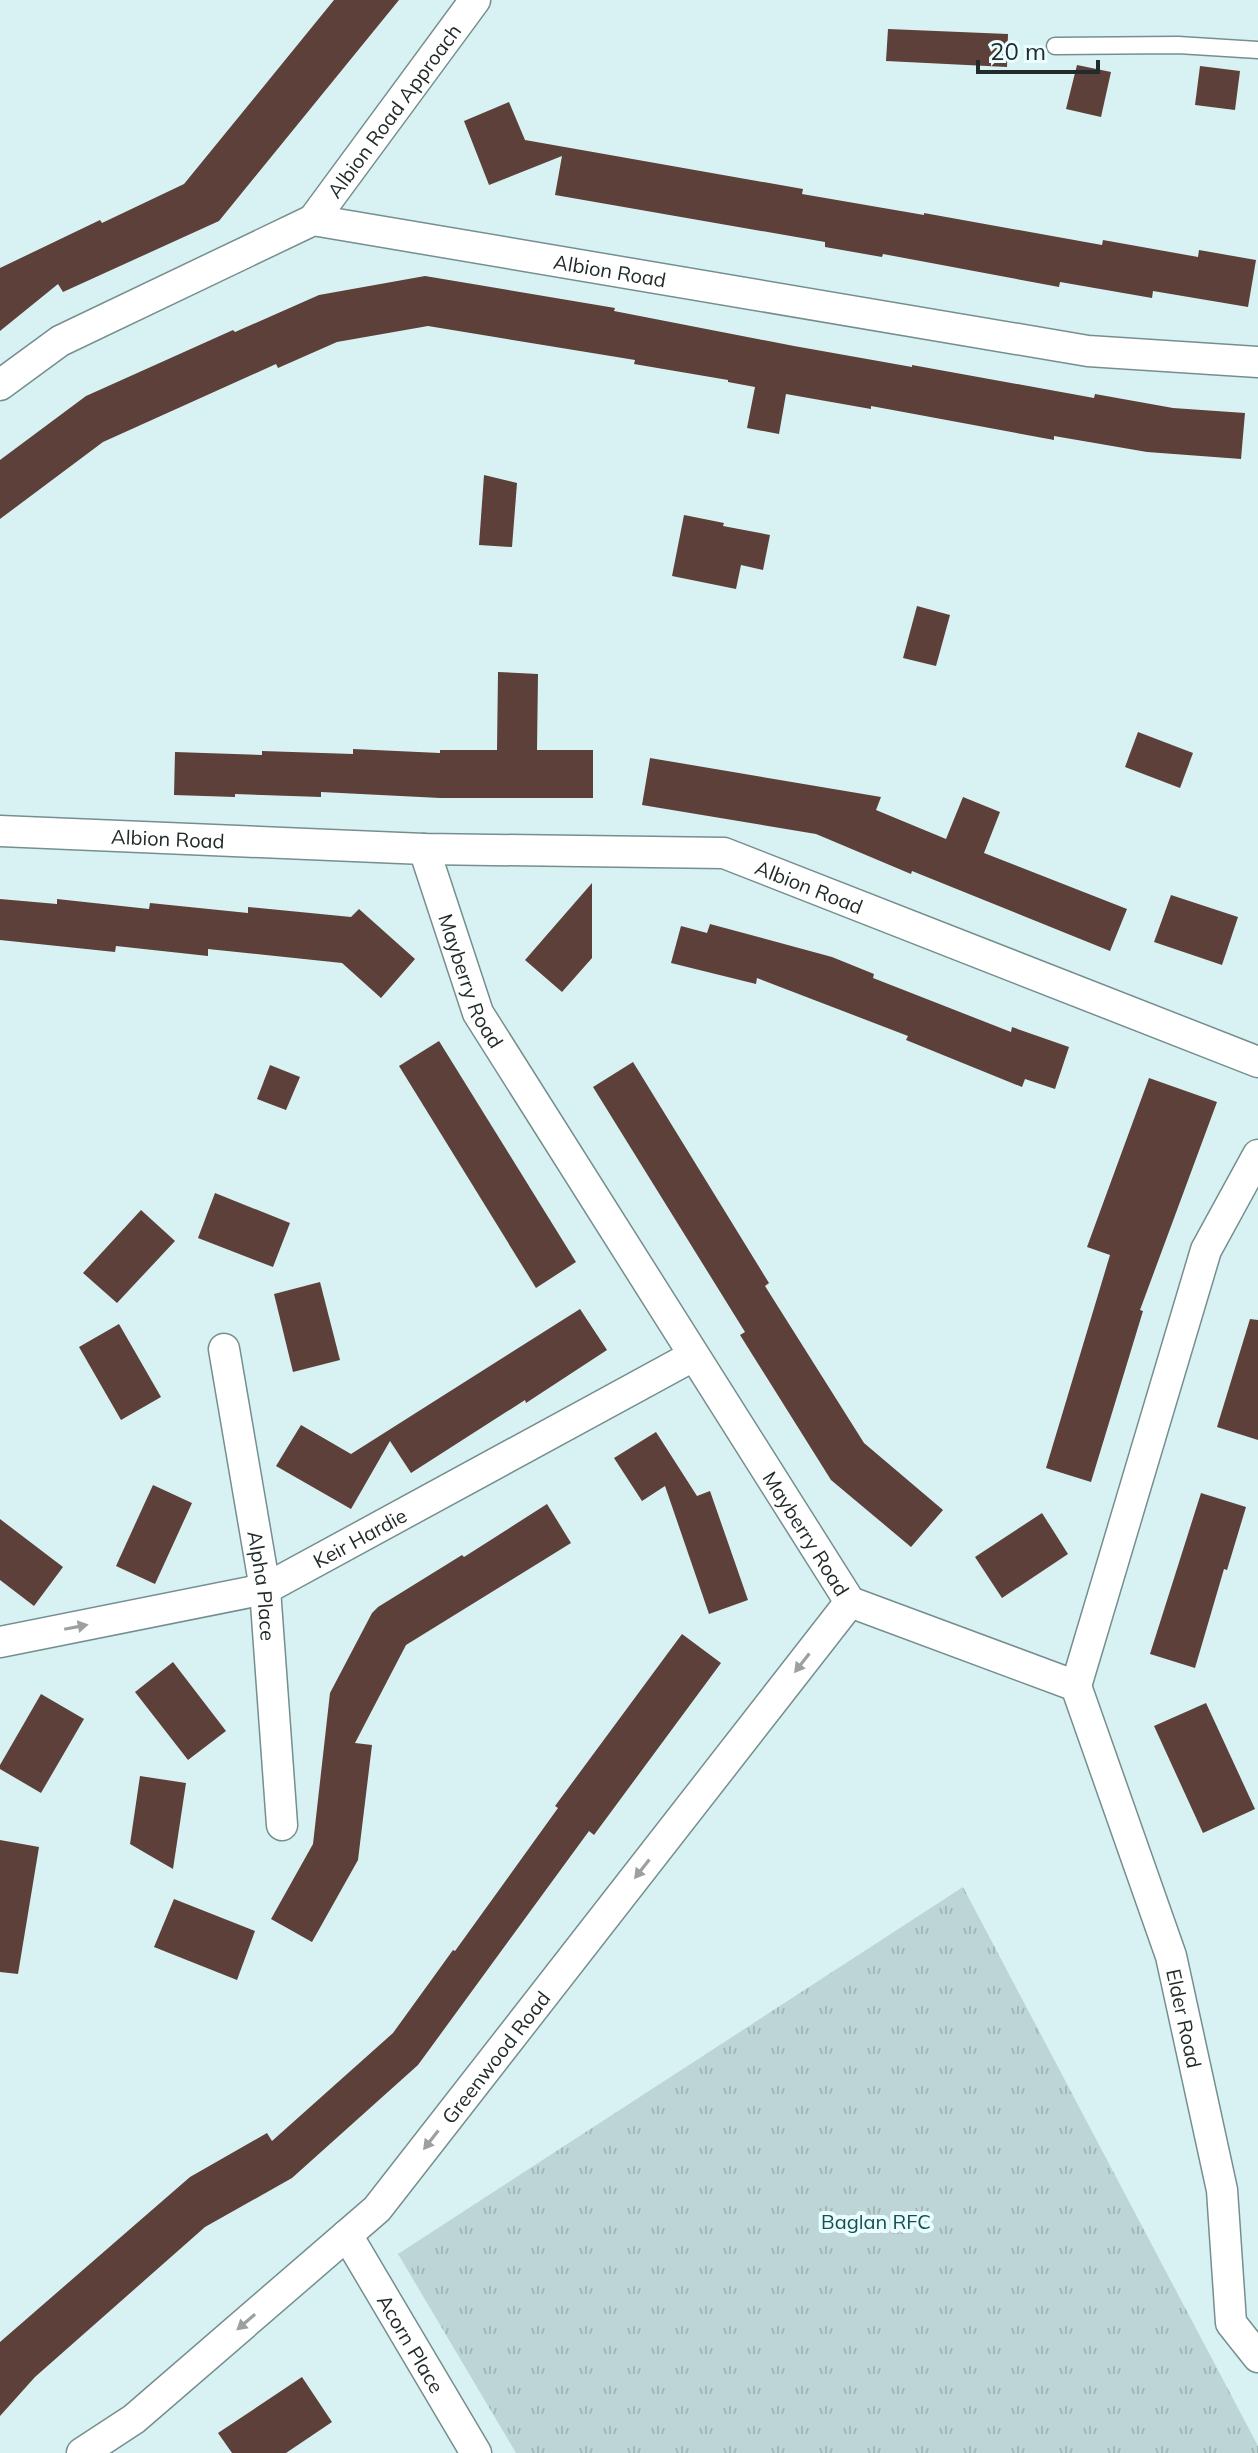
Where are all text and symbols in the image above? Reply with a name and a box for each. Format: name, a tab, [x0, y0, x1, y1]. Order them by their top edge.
street label: Albion Road Approach	[321, 19, 466, 202]
scale bar	[978, 24, 1098, 74]
text: 20 m	[990, 36, 1046, 66]
street label: Albion Road	[552, 248, 668, 292]
street label: Albion Road	[111, 823, 225, 853]
street label: Albion Road	[752, 854, 867, 919]
street label: Mayberry Road	[434, 910, 509, 1052]
street label: Mayberry Road	[758, 1466, 855, 1600]
street label: Keir Hardie	[309, 1502, 411, 1573]
street label: Alpha Place	[243, 1529, 281, 1642]
one-way arrow	[64, 1620, 89, 1632]
one-way arrow	[794, 1653, 810, 1673]
one-way arrow	[634, 1858, 651, 1879]
street label: Elder Road	[1162, 1966, 1208, 2070]
street label: Greenwood Road	[436, 1986, 555, 2128]
one-way arrow	[423, 2130, 439, 2150]
park label: Baglan RFC	[821, 2209, 931, 2234]
street label: Acorn Place	[372, 2290, 450, 2397]
one-way arrow	[237, 2313, 257, 2330]

